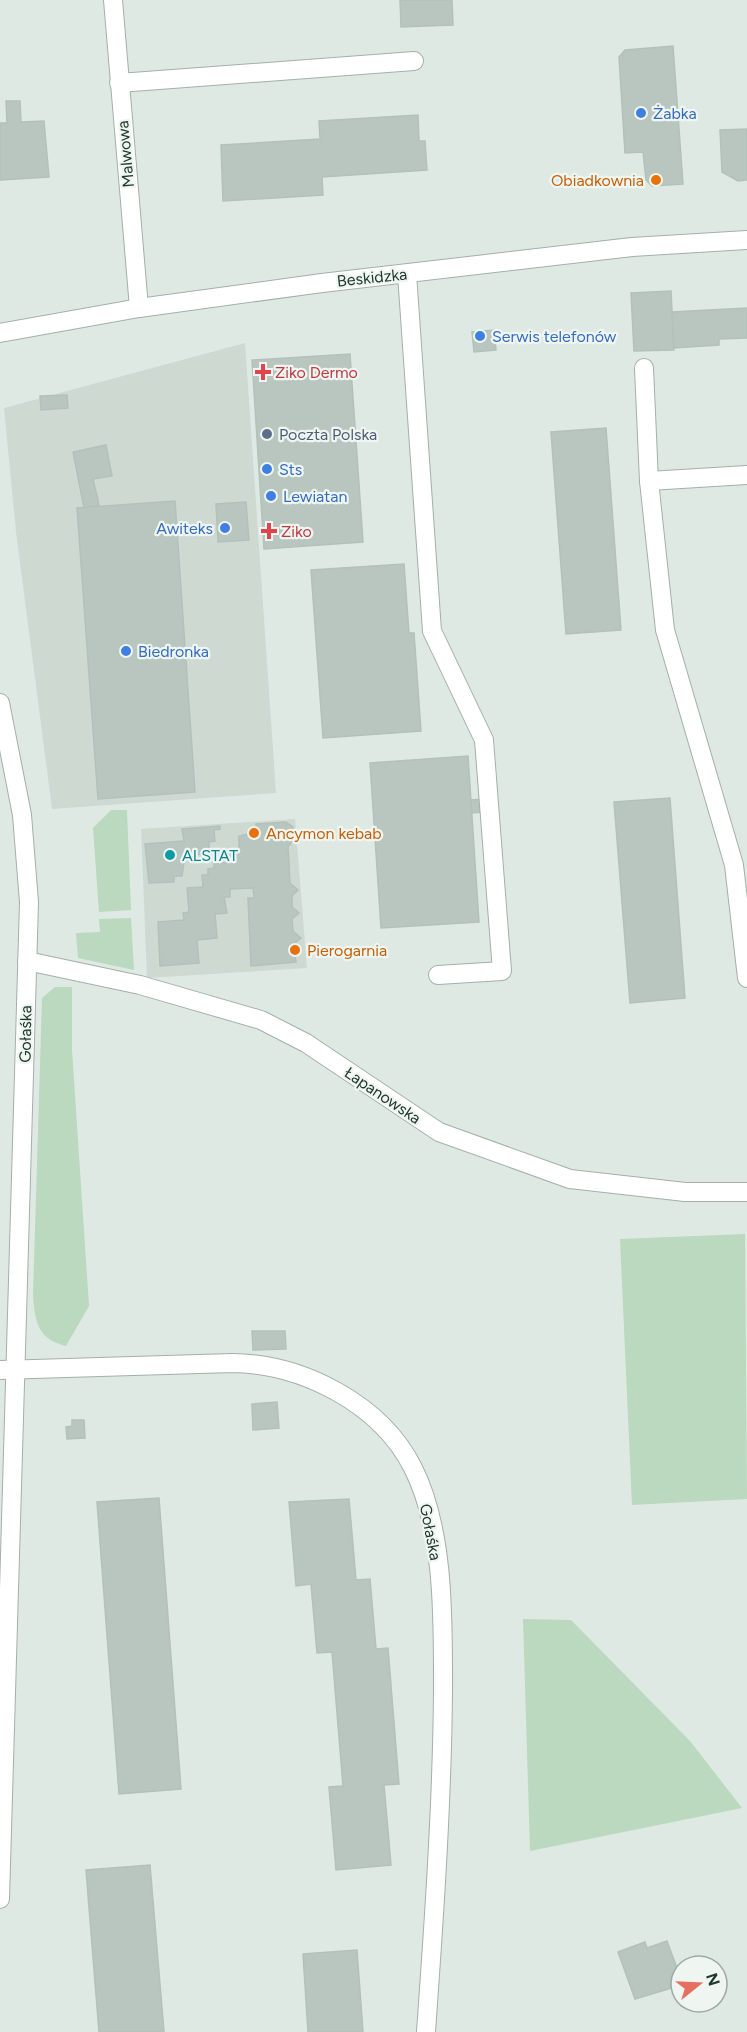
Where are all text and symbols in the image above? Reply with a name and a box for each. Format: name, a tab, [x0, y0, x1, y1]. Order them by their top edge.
place label: Żabka	[653, 104, 697, 123]
marker: Żabka	[634, 106, 648, 120]
street label: Malwowa	[113, 120, 138, 188]
place label: Obiadkownia	[551, 171, 644, 190]
marker: Obiadkownia	[649, 173, 663, 187]
street label: Beskidzka	[336, 264, 408, 291]
place label: Serwis telefonów	[492, 327, 617, 346]
marker: Serwis telefonów	[473, 329, 487, 343]
place label: Ziko Dermo	[275, 363, 358, 382]
marker: Ziko Dermo	[256, 365, 270, 379]
place label: Poczta Polska	[279, 425, 377, 444]
marker: Poczta Polska	[260, 427, 274, 441]
place label: Sts	[279, 460, 302, 479]
marker: Sts	[260, 462, 274, 476]
place label: Lewiatan	[283, 487, 347, 506]
marker: Lewiatan	[264, 489, 278, 503]
place label: Awiteks	[156, 519, 213, 538]
marker: Awiteks	[218, 521, 232, 535]
place label: Ziko	[281, 522, 312, 541]
marker: Ziko	[262, 524, 276, 538]
place label: Biedronka	[138, 642, 209, 661]
marker: Biedronka	[119, 644, 133, 658]
place label: Ancymon kebab	[266, 824, 382, 843]
marker: Ancymon kebab	[247, 826, 261, 840]
place label: ALSTAT	[182, 846, 238, 865]
marker: ALSTAT	[163, 848, 177, 862]
place label: Pierogarnia	[307, 941, 387, 960]
marker: Pierogarnia	[288, 943, 302, 957]
street label: Gołaśka	[16, 1005, 35, 1063]
street label: Łapanowska	[341, 1063, 424, 1128]
street label: Gołaśka	[416, 1502, 445, 1562]
north arrow	[669, 1954, 729, 2014]
text: N	[702, 1971, 724, 1988]

